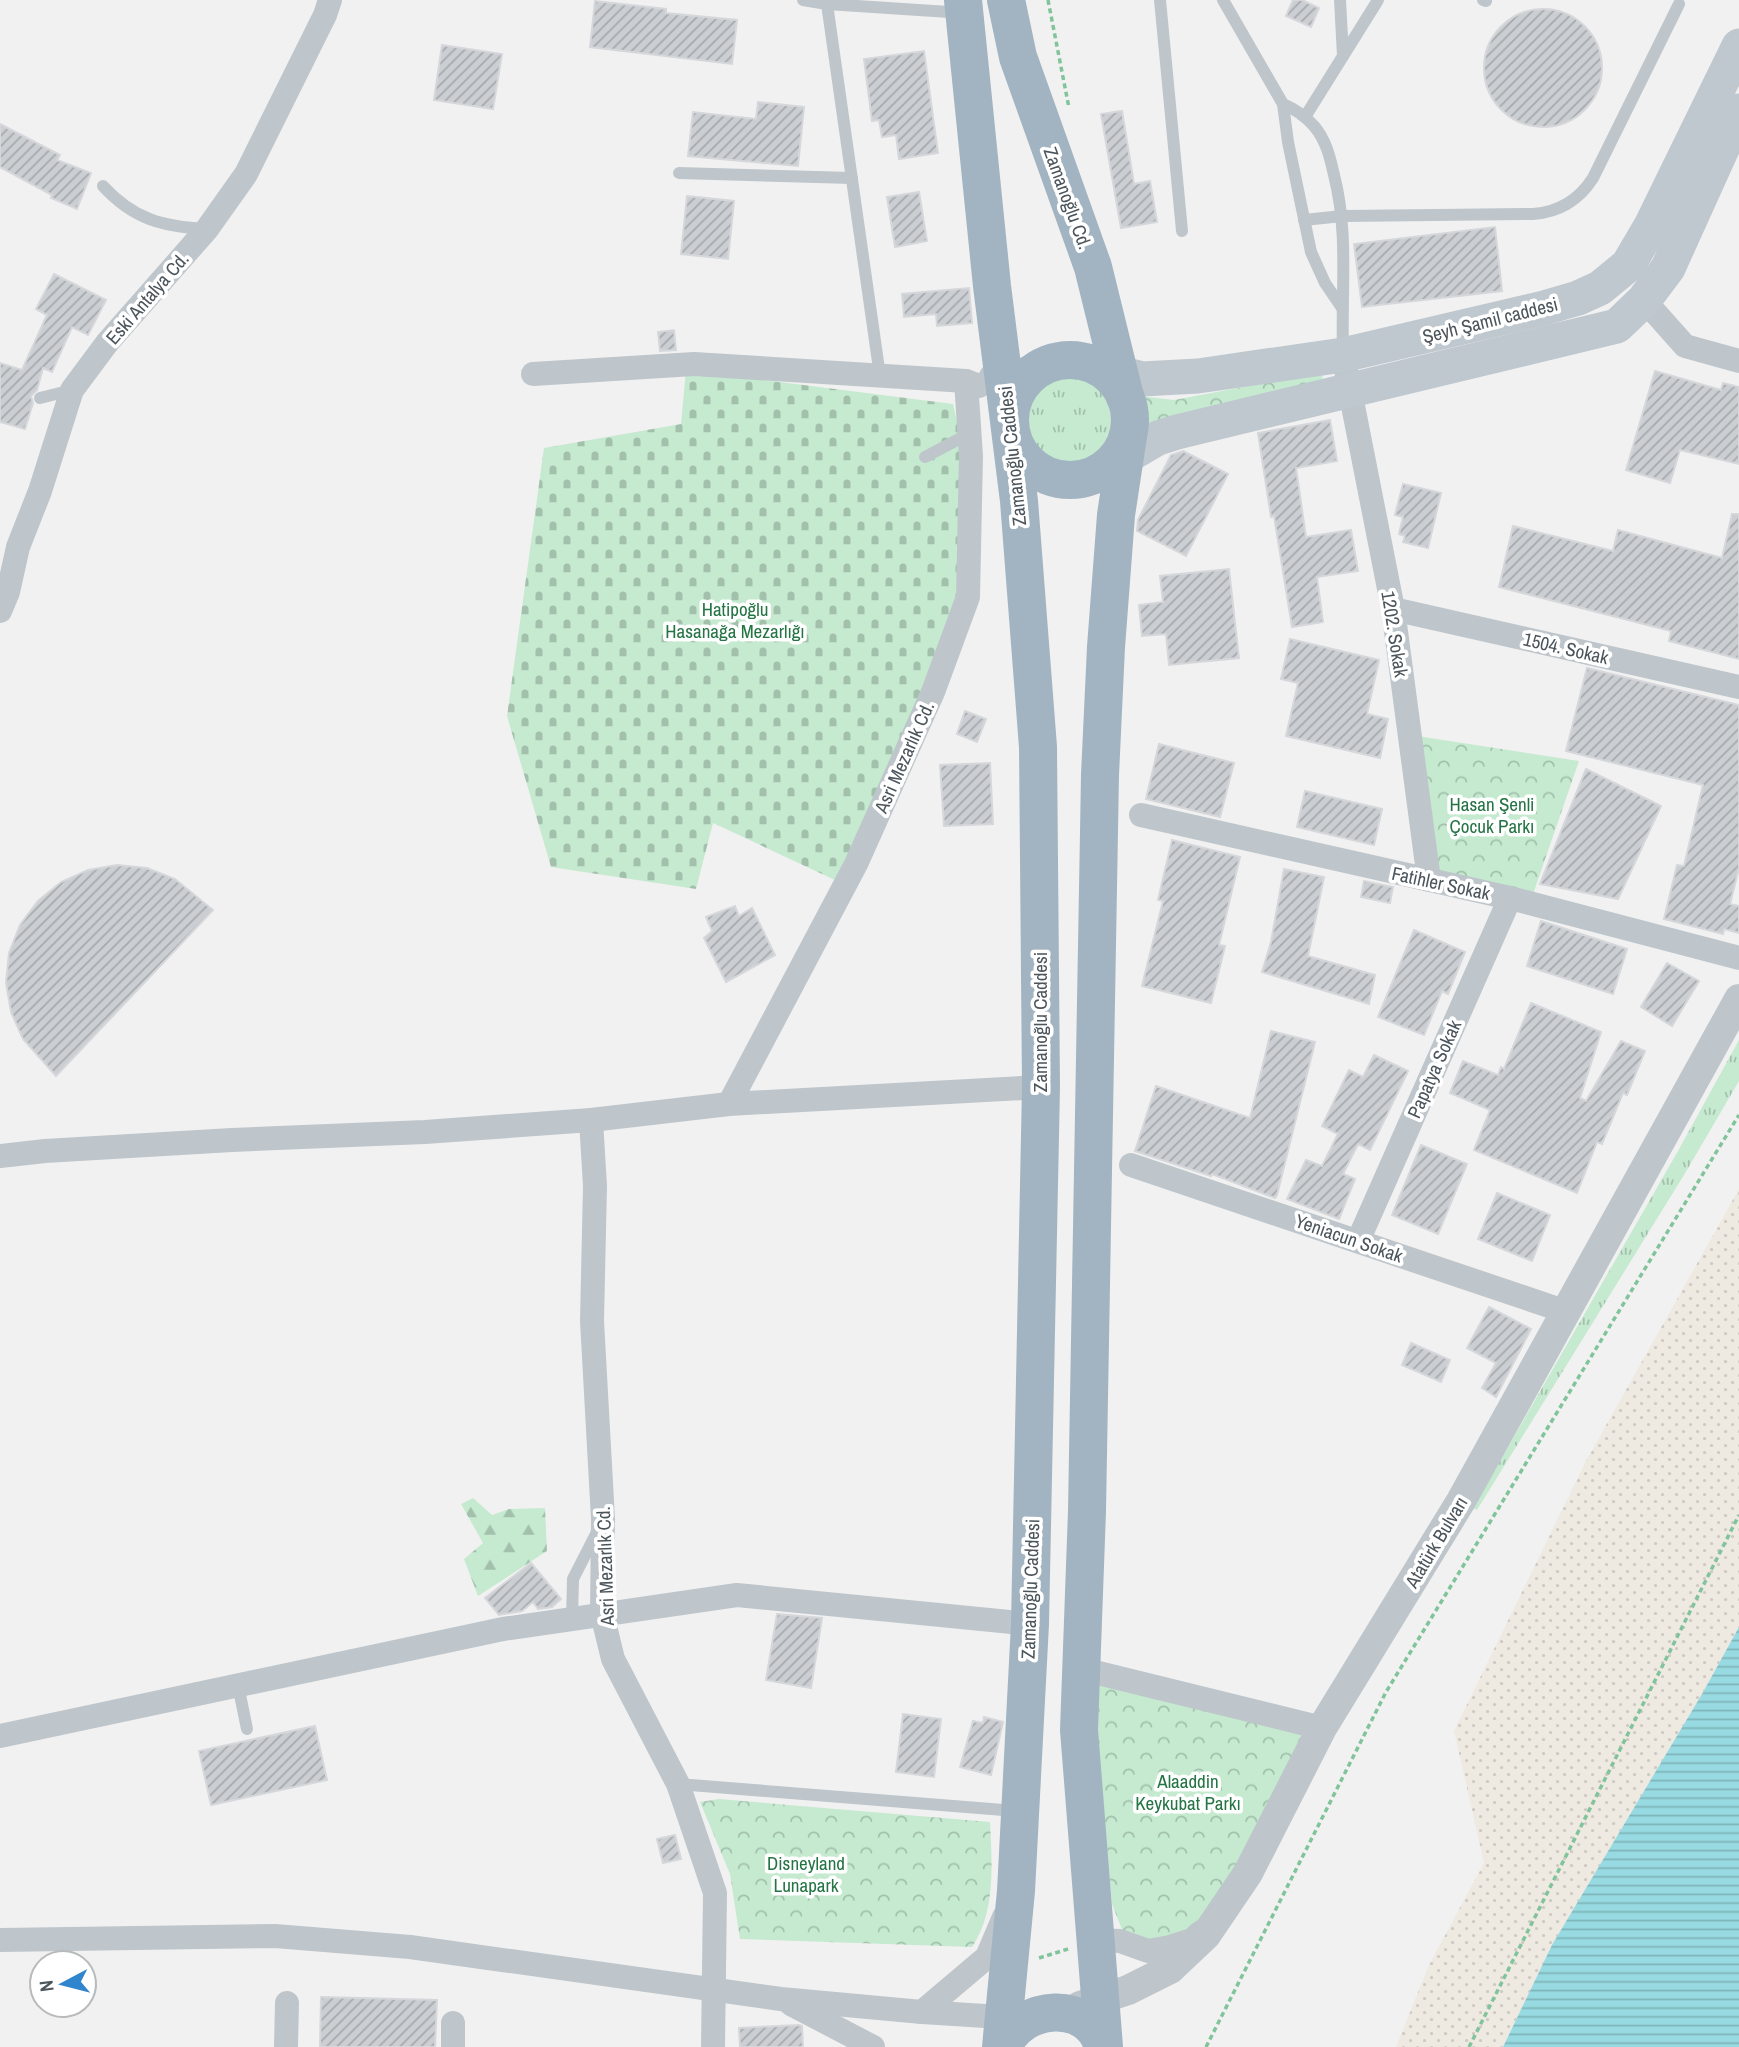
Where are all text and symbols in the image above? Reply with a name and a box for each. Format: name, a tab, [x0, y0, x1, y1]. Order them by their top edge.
street label: Zamanoğlu Cd.	[1038, 144, 1098, 252]
street label: Eski Antalya Cd.	[100, 246, 194, 350]
street label: Şeyh Şamil caddesi	[1420, 291, 1560, 349]
street label: Zamanoğlu Caddesi	[992, 385, 1032, 527]
street label: 1202. Sokak	[1375, 589, 1415, 679]
park label: Hatipoğlu Hasanağa Mezarlığı	[665, 596, 805, 644]
street label: 1504. Sokak	[1521, 626, 1611, 670]
street label: Asri Mezarlık Cd.	[867, 697, 940, 818]
park label: Hasan Şenli Çocuk Parkı	[1450, 791, 1534, 839]
street label: Fatihler Sokak	[1390, 860, 1493, 906]
street label: Zamanoğlu Caddesi	[1027, 952, 1053, 1092]
street label: Papatya Sokak	[1401, 1016, 1467, 1122]
street label: Yeniacun Sokak	[1292, 1207, 1406, 1269]
street label: Atatürk Bulvarı	[1398, 1492, 1473, 1593]
street label: Asri Mezarlık Cd.	[590, 1506, 620, 1627]
street label: Zamanoğlu Caddesi	[1015, 1518, 1045, 1660]
park label: Alaaddin Keykubat Parkı	[1135, 1768, 1241, 1816]
park label: Disneyland Lunapark	[767, 1850, 845, 1898]
north arrow	[28, 1949, 98, 2019]
text: N	[33, 1979, 60, 1993]

